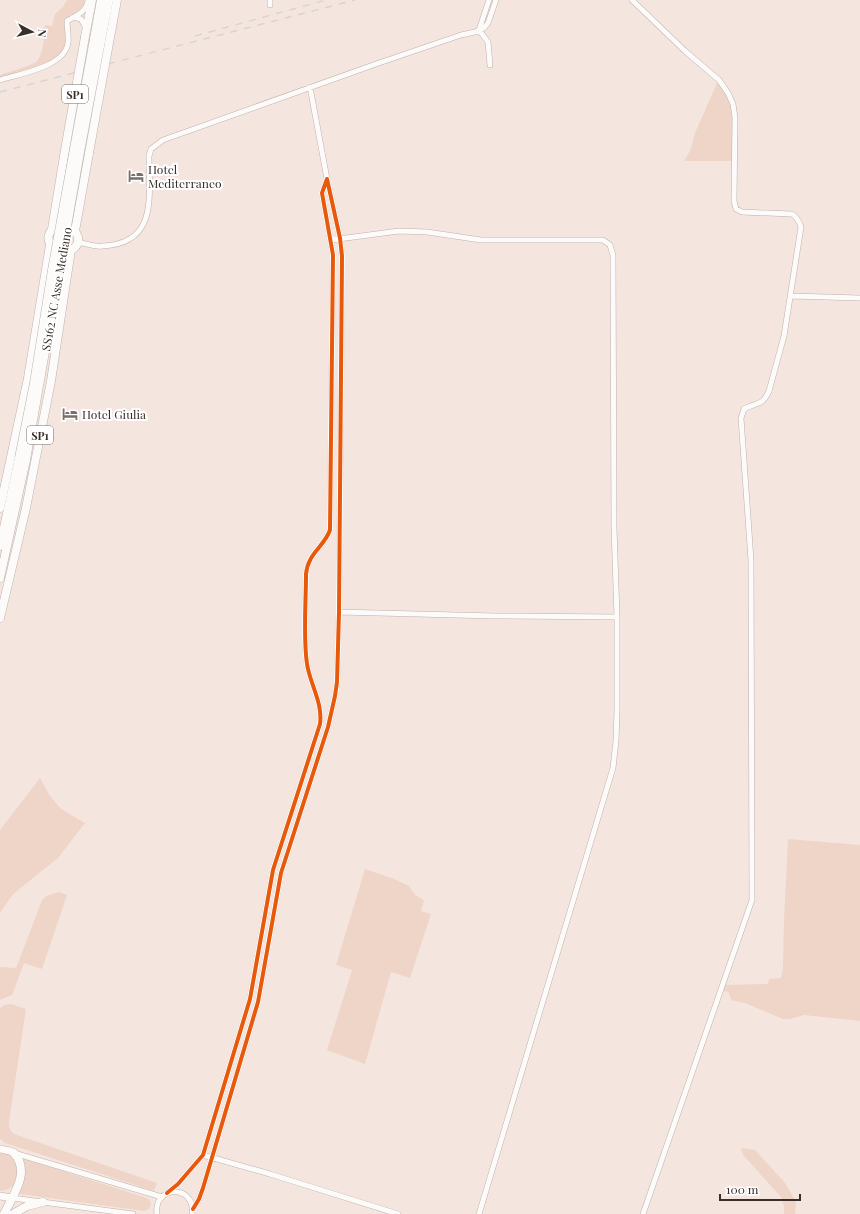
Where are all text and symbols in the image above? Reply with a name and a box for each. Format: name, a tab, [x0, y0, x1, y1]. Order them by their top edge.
north arrow	[12, 12, 52, 52]
text: N	[34, 28, 50, 38]
road number: SP1	[62, 85, 88, 103]
place label: Hotel Mediterraneo	[148, 161, 222, 191]
hotel icon: Hotel Mediterraneo	[127, 167, 145, 185]
street label: SS162 NC Asse Mediano	[37, 225, 75, 352]
hotel icon: Hotel Giulia	[61, 405, 79, 423]
place label: Hotel Giulia	[82, 406, 146, 422]
road number: SP1	[27, 426, 53, 444]
scale bar	[720, 1176, 800, 1202]
text: 100 m	[726, 1181, 759, 1197]

